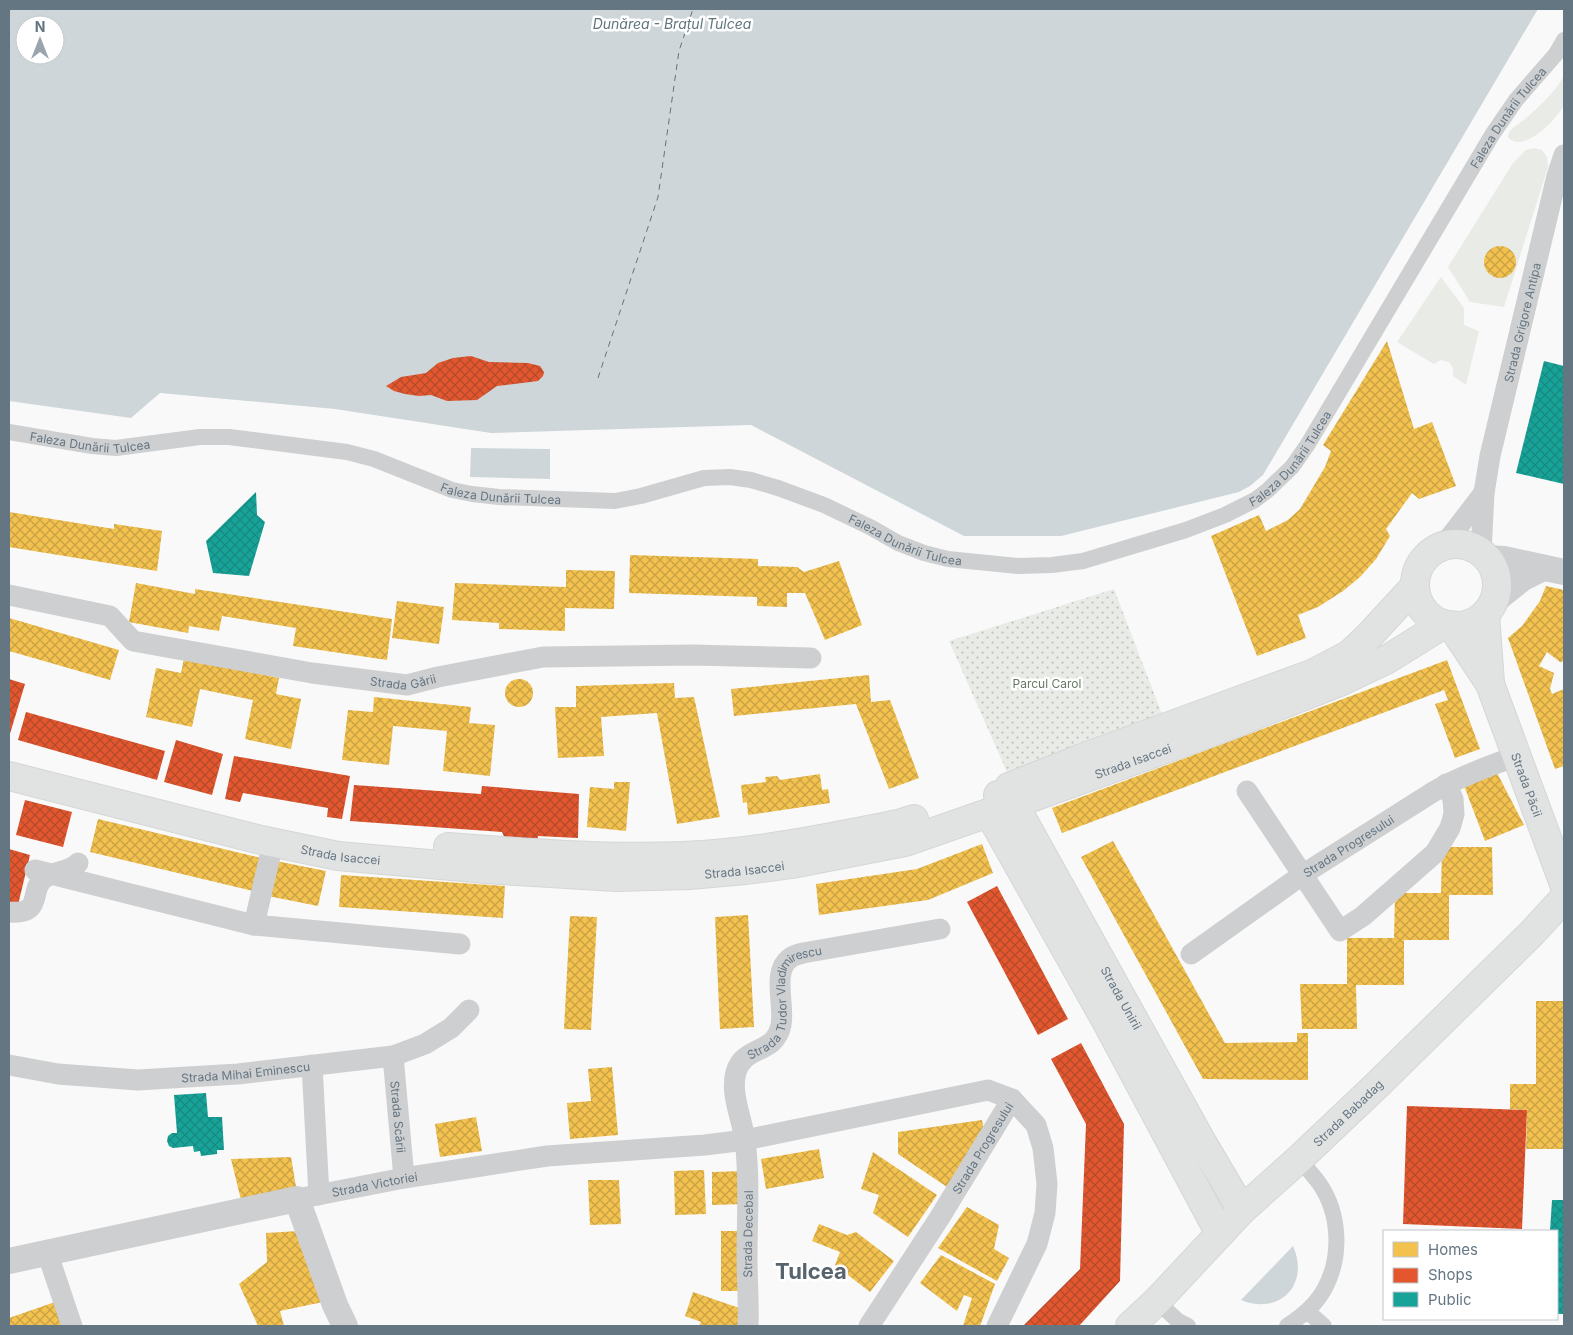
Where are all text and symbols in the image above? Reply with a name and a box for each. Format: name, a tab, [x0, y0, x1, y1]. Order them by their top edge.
north arrow	[15, 15, 65, 65]
water label: Dunărea - Brațul Tulcea	[593, 15, 752, 33]
text: N	[35, 18, 45, 35]
street label: Faleza Dunării Tulcea	[1467, 64, 1549, 171]
street label: Strada Grigore Antipa	[1500, 261, 1544, 384]
street label: Faleza Dunării Tulcea	[1246, 408, 1334, 509]
street label: Faleza Dunării Tulcea	[29, 428, 151, 456]
street label: Faleza Dunării Tulcea	[439, 479, 562, 507]
street label: Faleza Dunării Tulcea	[847, 511, 963, 568]
street label: Strada Gării	[369, 670, 438, 692]
park label: Parcul Carol	[1013, 676, 1081, 691]
street label: Strada Isaccei	[1092, 740, 1173, 782]
street label: Strada Păcii	[1508, 750, 1546, 819]
street label: Strada Progresului	[1300, 811, 1397, 880]
street label: Strada Isaccei	[299, 841, 381, 867]
street label: Strada Isaccei	[704, 858, 785, 881]
street label: Strada Tudor Vladimirescu	[744, 942, 823, 1062]
street label: Strada Unirii	[1098, 964, 1145, 1032]
street label: Strada Mihai Eminescu	[181, 1058, 311, 1085]
street label: Strada Babadag	[1310, 1076, 1386, 1149]
street label: Strada Scării	[388, 1080, 409, 1154]
street label: Strada Progresului	[948, 1099, 1016, 1197]
street label: Strada Victoriei	[330, 1169, 419, 1200]
street label: Strada Decebal	[739, 1190, 755, 1278]
legend	[1383, 1230, 1558, 1320]
text: Homes	[1428, 1240, 1478, 1259]
district label: Tulcea	[775, 1258, 847, 1284]
text: Shops	[1428, 1265, 1473, 1284]
text: Public	[1428, 1290, 1471, 1309]

